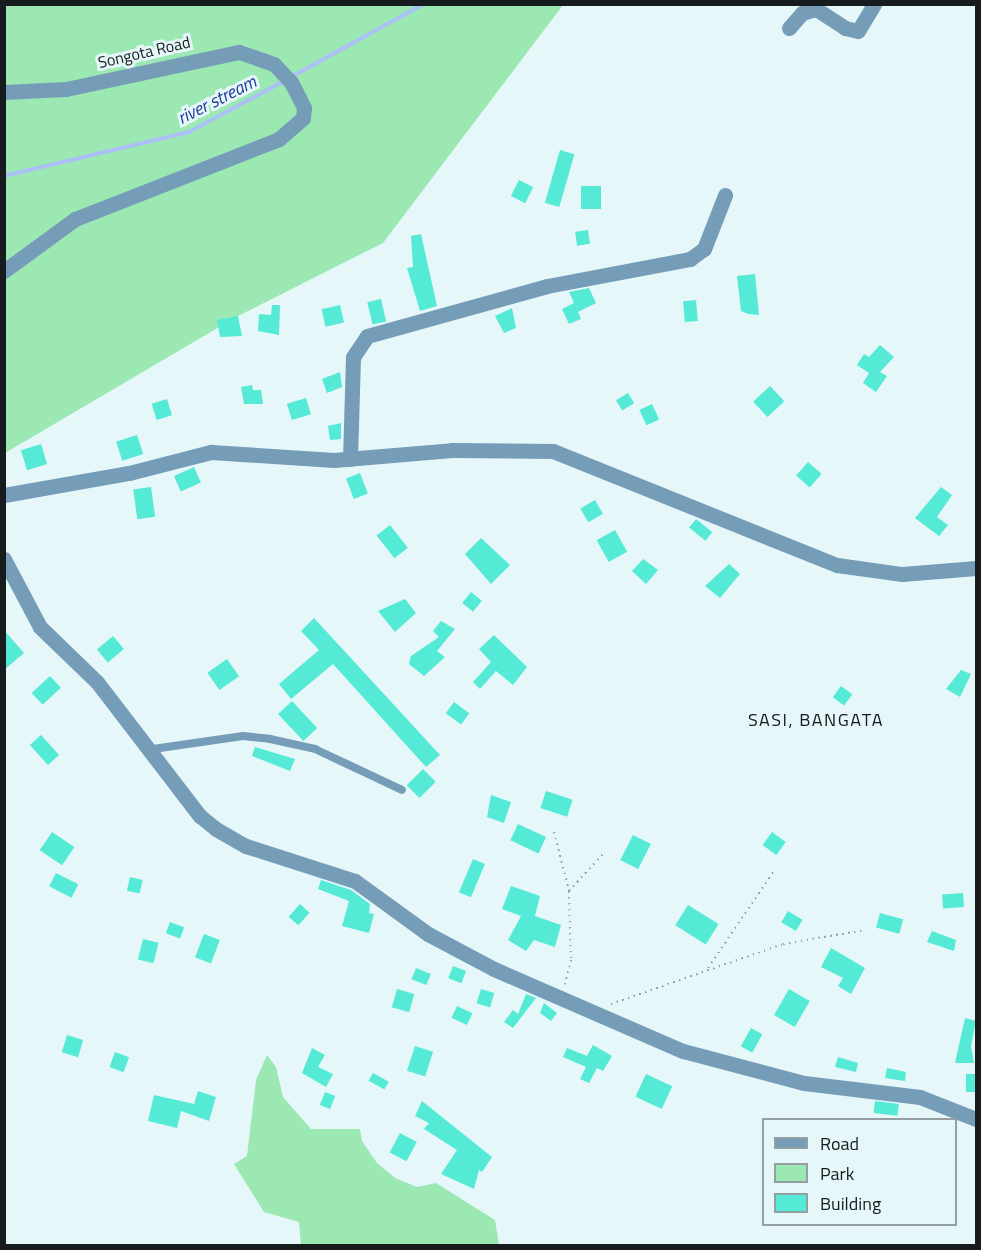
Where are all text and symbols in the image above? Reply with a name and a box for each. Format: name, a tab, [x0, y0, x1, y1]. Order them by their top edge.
street label: Songota Road	[96, 32, 192, 72]
water label: river stream	[174, 71, 260, 129]
district label: SASI, BANGATA	[748, 709, 884, 731]
legend	[762, 1118, 957, 1226]
text: Road	[820, 1130, 859, 1157]
text: Park	[820, 1160, 854, 1187]
text: Building	[820, 1190, 881, 1217]

